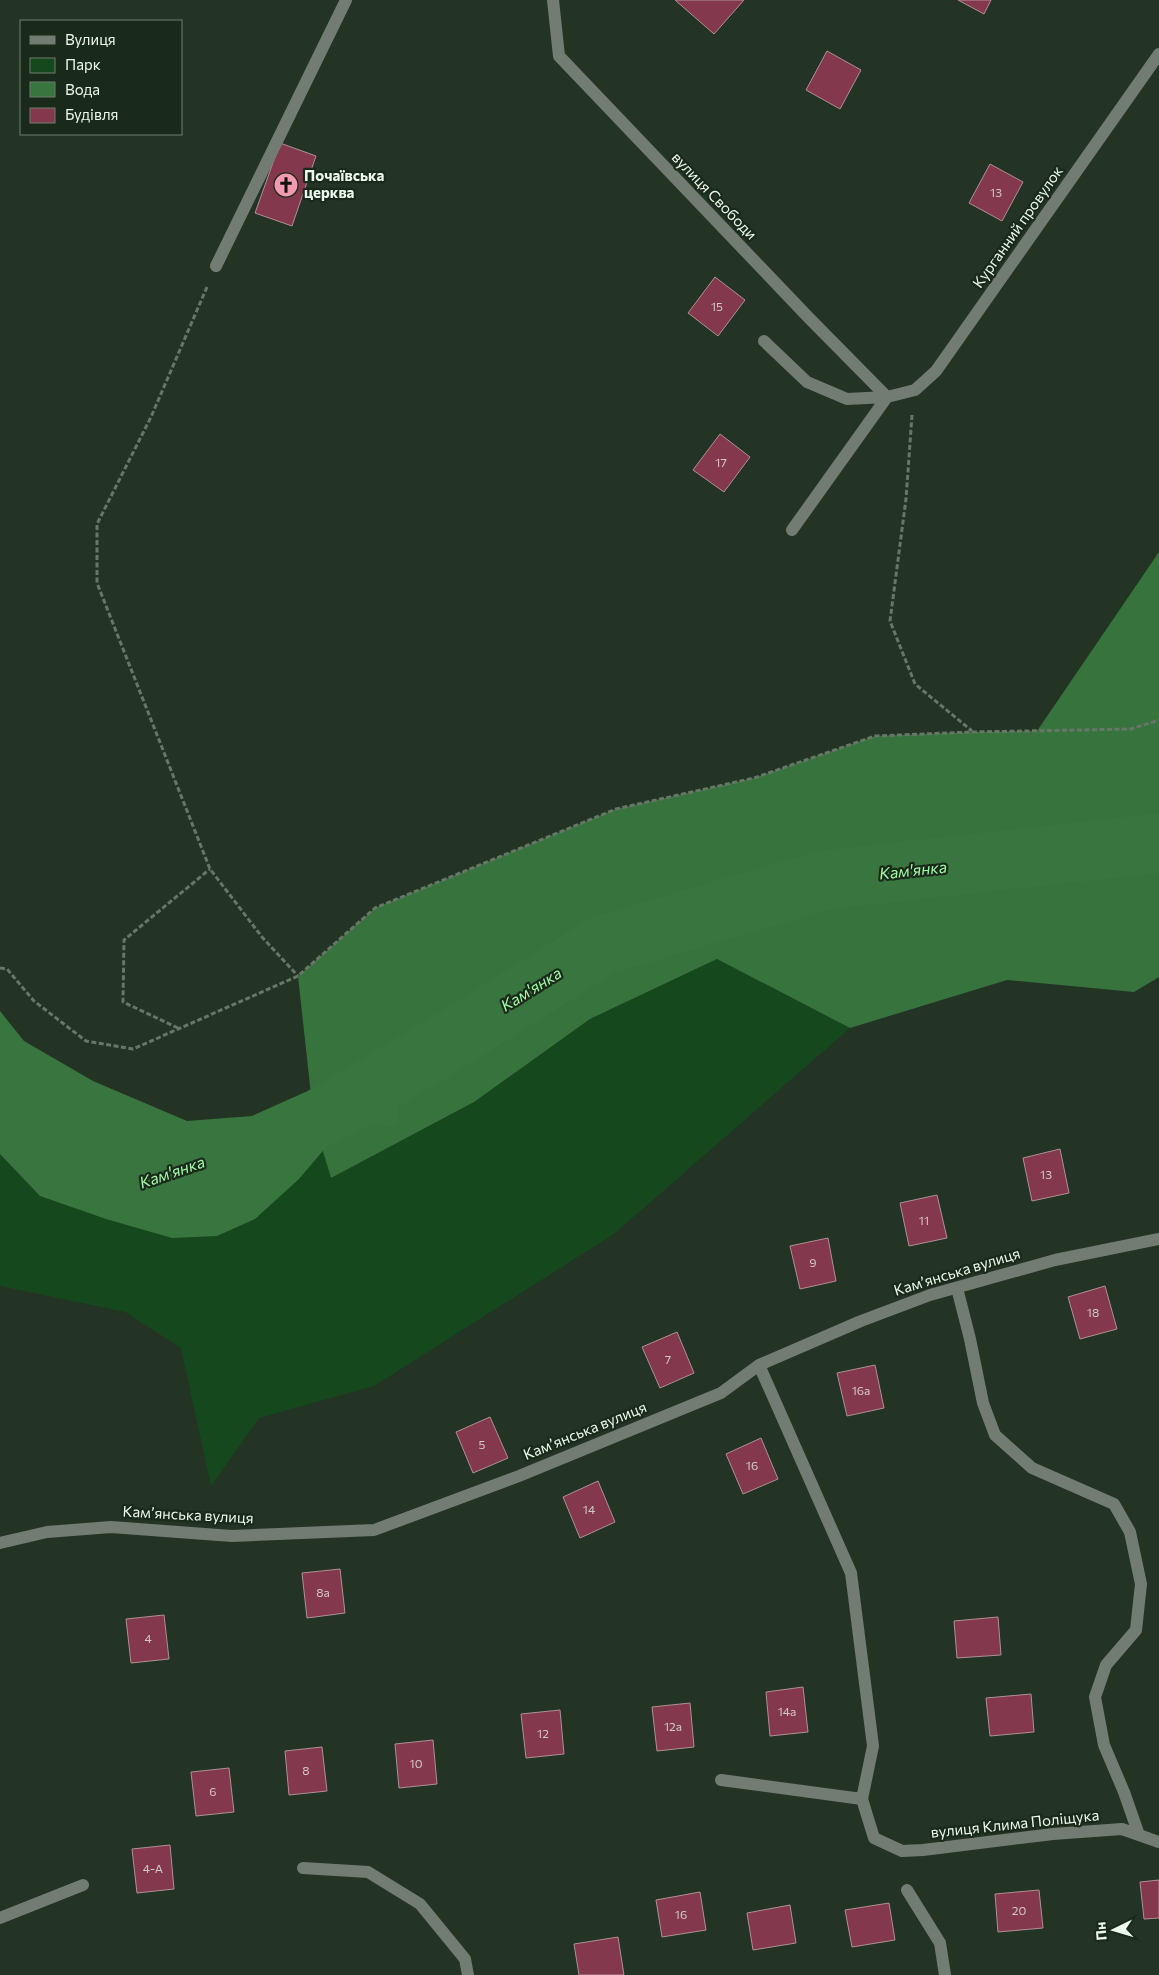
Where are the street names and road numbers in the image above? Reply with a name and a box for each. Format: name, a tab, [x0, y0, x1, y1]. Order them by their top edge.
street label: вулиця Свободи	[668, 148, 761, 243]
street label: Курганний провулок	[968, 162, 1066, 291]
street label: Камʼянська вулиця	[891, 1243, 1022, 1299]
street label: Камʼянська вулиця	[520, 1397, 649, 1463]
street label: Камʼянська вулиця	[122, 1502, 254, 1526]
street label: вулиця Клима Поліщука	[930, 1805, 1100, 1841]

